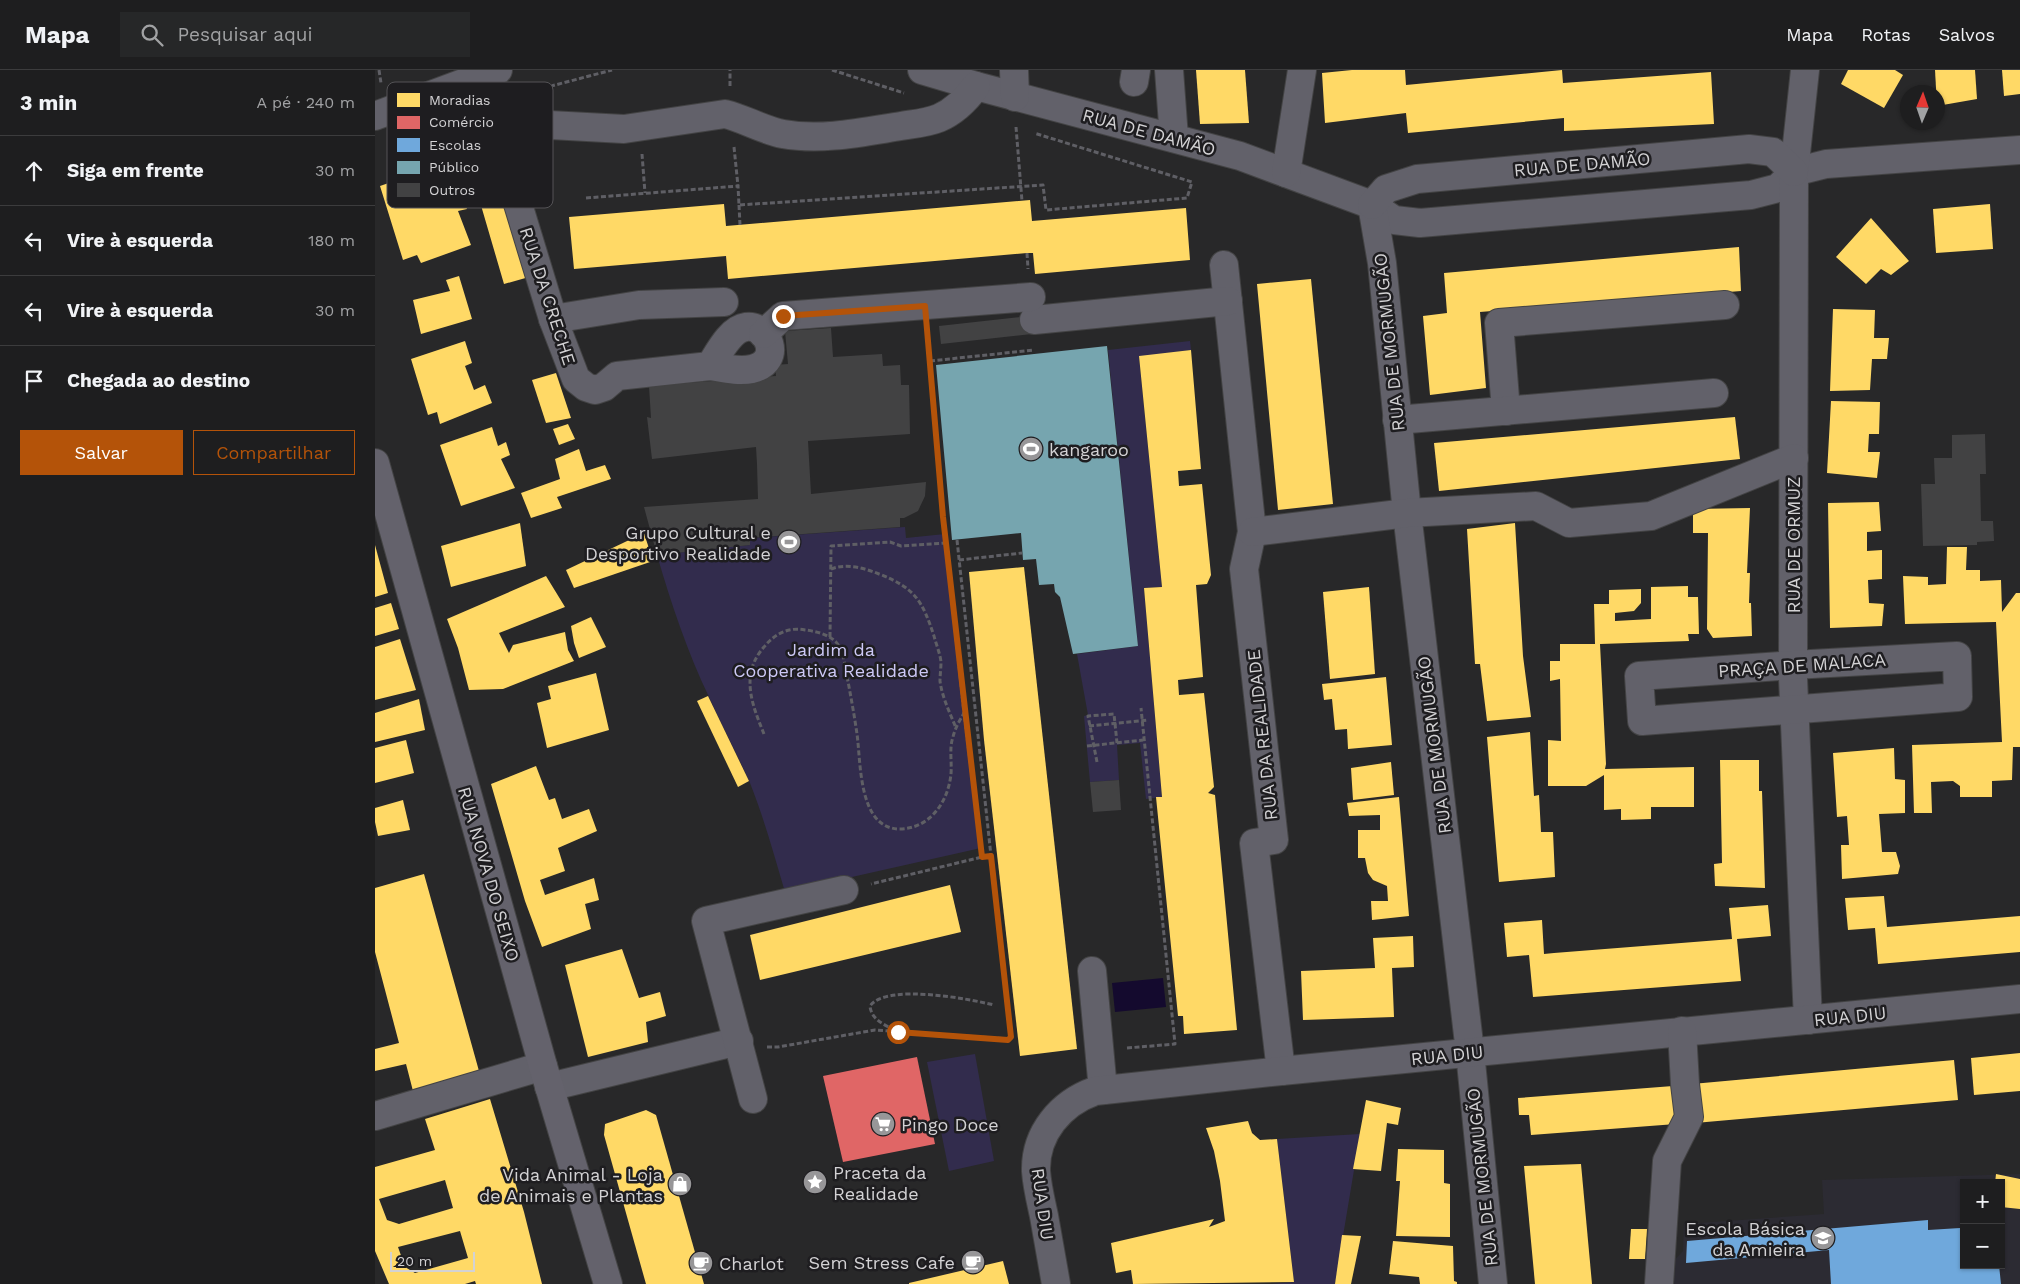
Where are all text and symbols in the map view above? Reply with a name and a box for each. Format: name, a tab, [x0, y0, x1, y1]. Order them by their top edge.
search box	[120, 12, 470, 57]
text: Mapa	[25, 21, 90, 49]
icon: search	[138, 21, 166, 49]
text: Pesquisar aqui	[178, 23, 313, 46]
text: Mapa	[1786, 24, 1833, 45]
text: Rotas	[1861, 24, 1911, 45]
text: Salvos	[1939, 24, 1995, 45]
legend	[387, 82, 553, 208]
north arrow	[1900, 85, 1945, 130]
text: 3 min	[20, 90, 77, 115]
text: Moradias	[429, 92, 491, 108]
text: A pé · 240 m	[257, 93, 355, 112]
street label: RUA DE DAMÃO	[1080, 104, 1218, 160]
text: Comércio	[429, 114, 494, 130]
text: Escolas	[429, 137, 481, 153]
street label: RUA DE DAMÃO	[1513, 148, 1651, 180]
icon: ahead	[20, 157, 48, 185]
text: Siga em frente	[67, 159, 204, 182]
text: Público	[429, 159, 479, 175]
text: 30 m	[315, 161, 355, 180]
text: Outros	[429, 182, 475, 198]
street label: RUA DA CRECHE	[516, 224, 580, 368]
icon: left	[20, 227, 48, 255]
text: Vire à esquerda	[67, 229, 213, 252]
text: 180 m	[308, 231, 355, 250]
street label: RUA DE MORMUGÃO	[1369, 252, 1409, 432]
icon: left	[20, 297, 48, 325]
text: Vire à esquerda	[67, 299, 213, 322]
text: 30 m	[315, 301, 355, 320]
route end	[772, 305, 795, 328]
icon: arrive	[20, 367, 48, 395]
text: Chegada ao destino	[67, 369, 250, 392]
button: Salvar	[20, 430, 183, 475]
button: Compartilhar	[193, 430, 355, 475]
sports icon: kangaroo	[1018, 436, 1044, 462]
place label: kangaroo	[1049, 439, 1129, 460]
street label: RUA DE ORMUZ	[1783, 476, 1804, 614]
place label: Grupo Cultural e Desportivo Realidade	[585, 522, 771, 564]
sports icon: Grupo Cultural e Desportivo Realidade	[776, 529, 802, 555]
park label: Jardim da Cooperativa Realidade	[733, 639, 929, 681]
street label: RUA DA REALIDADE	[1243, 648, 1281, 822]
street label: PRAÇA DE MALACA	[1717, 649, 1887, 681]
street label: RUA DE MORMUGÃO	[1413, 655, 1455, 835]
street label: RUA NOVA DO SEIXO	[454, 784, 524, 964]
street label: RUA DIU	[1813, 1002, 1887, 1030]
route start	[887, 1021, 910, 1044]
street label: RUA DIU	[1410, 1041, 1484, 1069]
street label: RUA DE MORMUGÃO	[1462, 1087, 1502, 1267]
supermarket icon: Pingo Doce	[870, 1111, 896, 1137]
place label: Pingo Doce	[901, 1114, 999, 1135]
place label: Praceta da Realidade	[833, 1162, 926, 1204]
place label: Vida Animal - Loja de Animais e Plantas	[479, 1164, 663, 1206]
street label: RUA DIU	[1028, 1167, 1058, 1241]
place icon: Praceta da Realidade	[802, 1169, 828, 1195]
shop icon: Vida Animal - Loja de Animais e Plantas	[667, 1171, 693, 1197]
map controls	[1960, 1179, 2005, 1269]
button: +	[1960, 1179, 2005, 1224]
place label: Escola Básica da Amieira	[1685, 1218, 1805, 1260]
button: −	[1960, 1224, 2005, 1269]
school or university icon: Escola Básica da Amieira	[1810, 1225, 1836, 1251]
scale bar	[390, 1249, 475, 1272]
cafe icon: Sem Stress Cafe	[960, 1249, 986, 1275]
cafe icon: Charlot	[688, 1250, 714, 1276]
place label: Sem Stress Cafe	[808, 1252, 955, 1273]
text: 20 m	[397, 1253, 432, 1269]
place label: Charlot	[719, 1253, 784, 1274]

